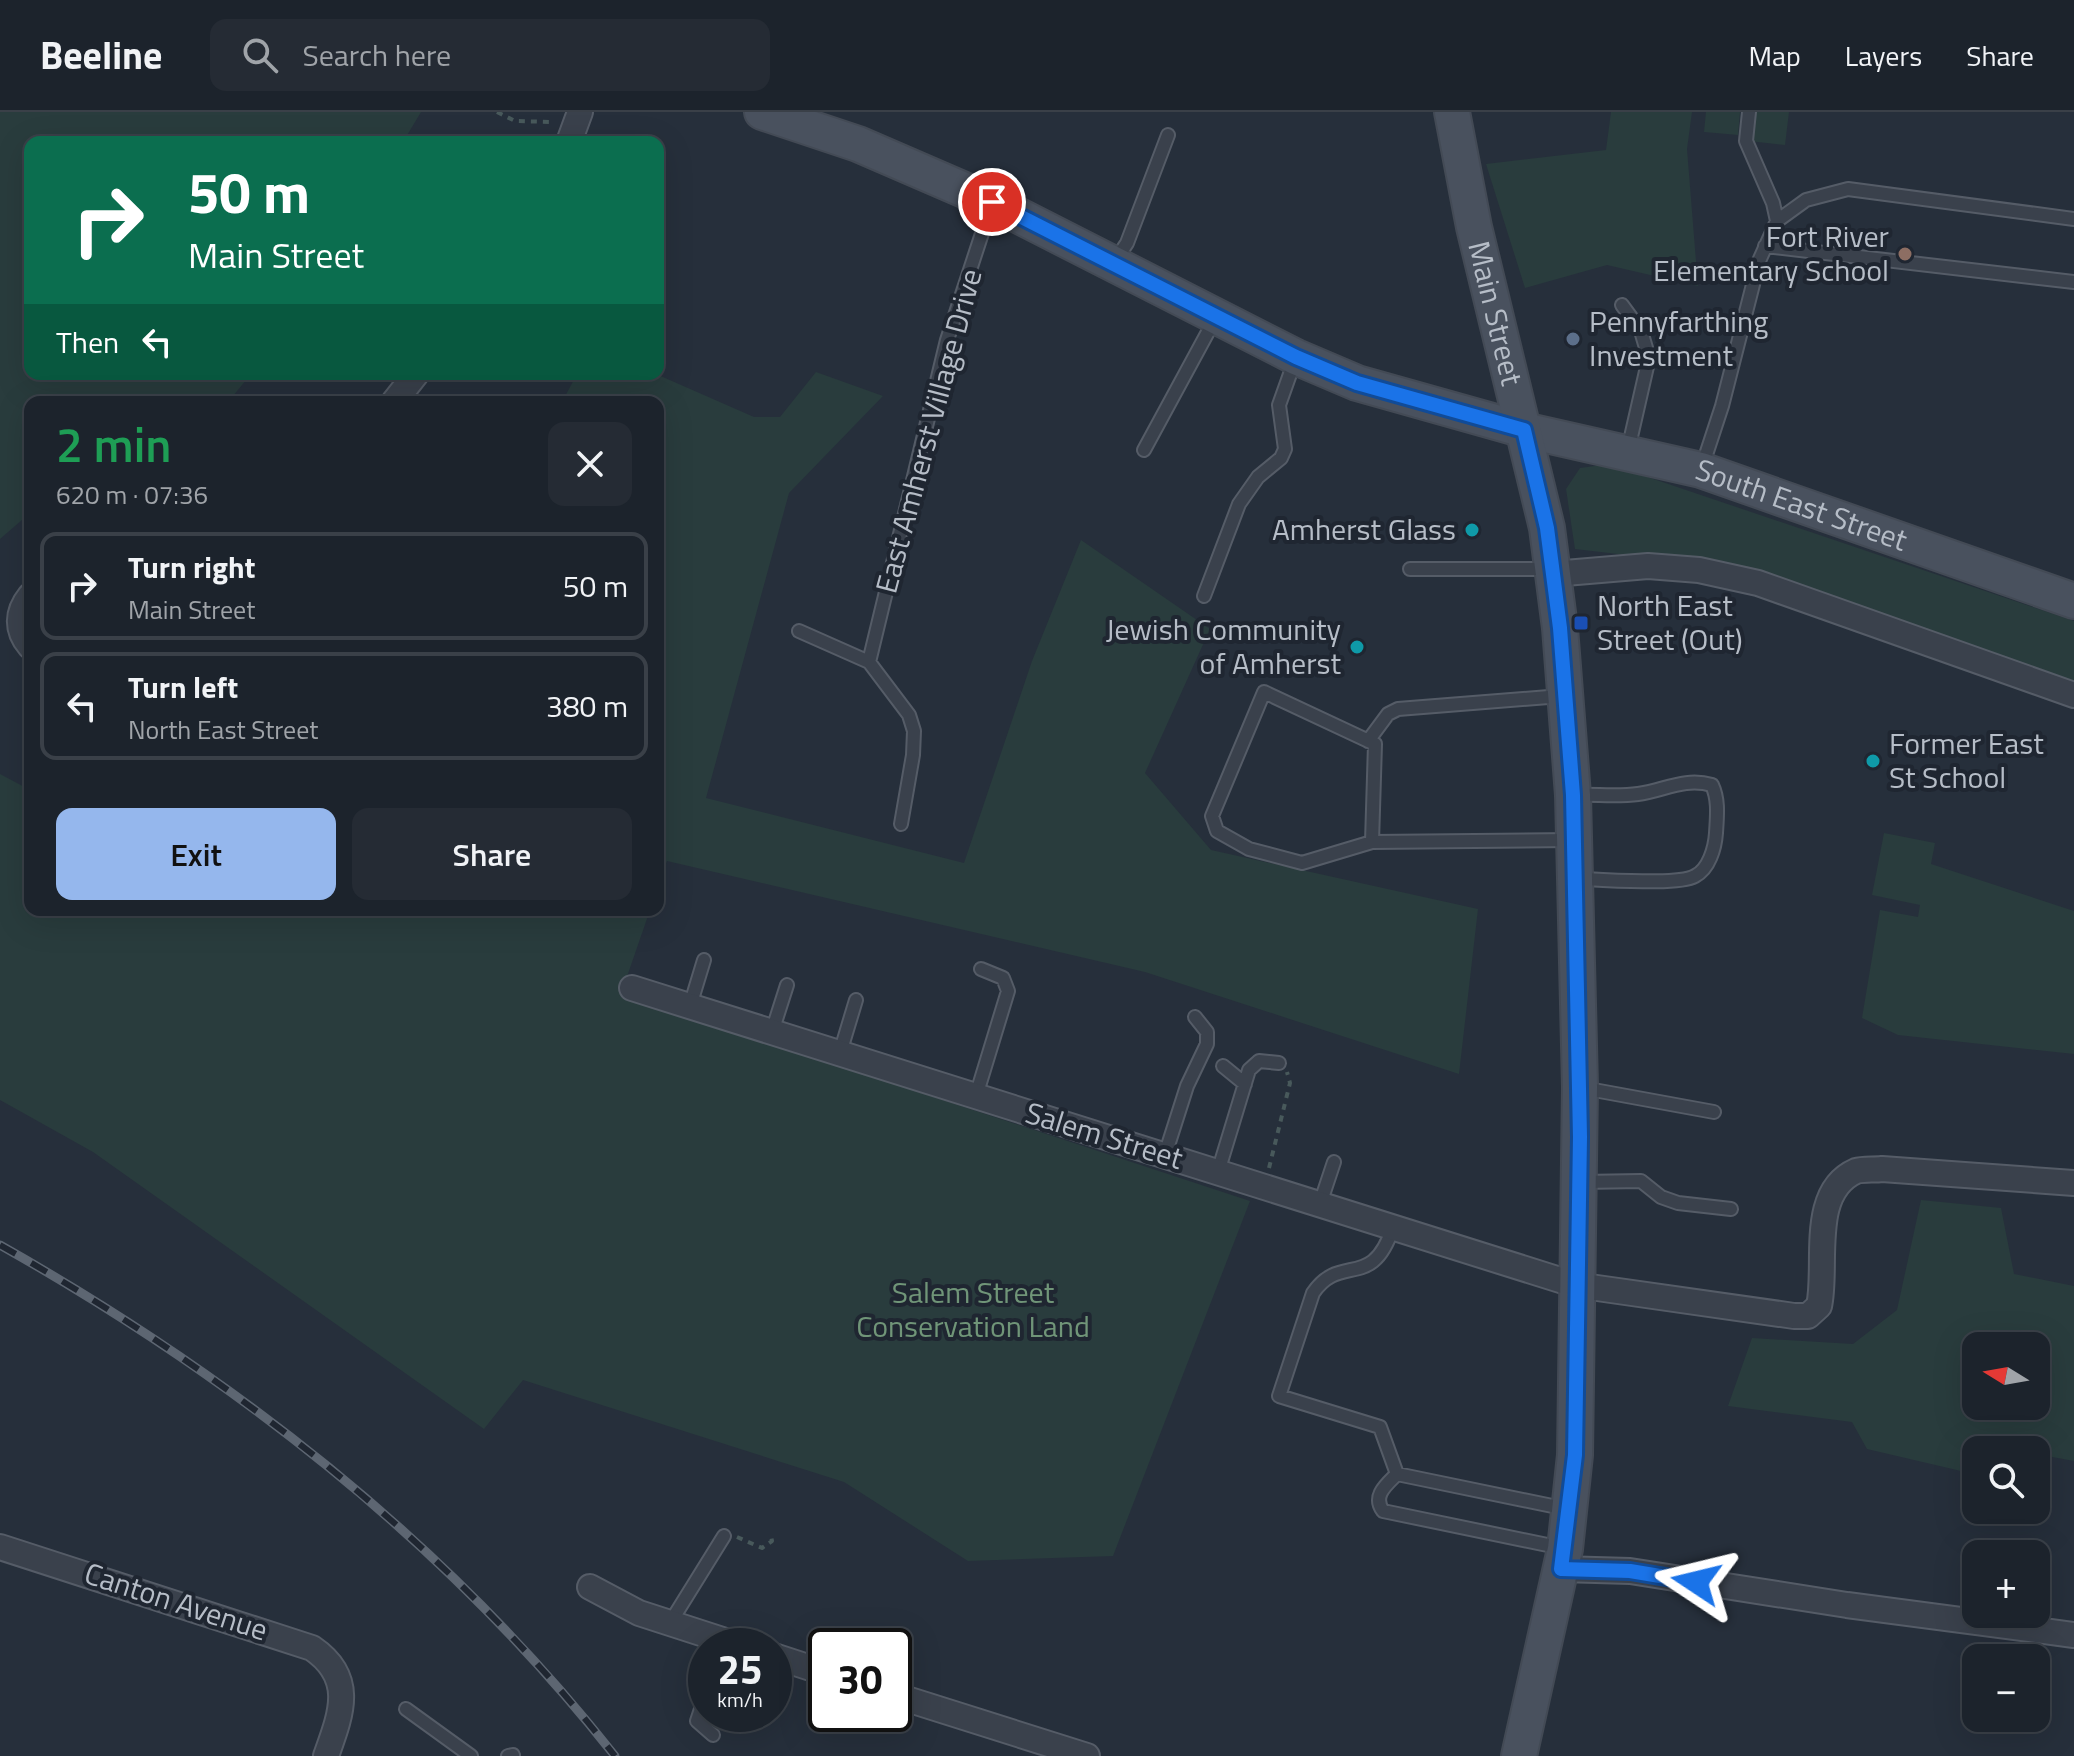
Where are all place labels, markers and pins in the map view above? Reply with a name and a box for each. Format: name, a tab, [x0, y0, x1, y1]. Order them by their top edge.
pin	[958, 168, 1026, 236]
place label: Fort River Elementary School	[1653, 213, 1889, 293]
marker: Fort River Elementary School	[1896, 245, 1914, 263]
place label: Pennyfarthing Investment	[1589, 298, 1768, 378]
marker: Pennyfarthing Investment	[1564, 330, 1582, 348]
place label: Amherst Glass	[1272, 506, 1456, 552]
marker: Amherst Glass	[1463, 521, 1481, 539]
place label: North East Street (Out)	[1597, 582, 1743, 662]
place label: Jewish Community of Amherst	[1106, 606, 1341, 686]
marker: North East Street (Out)	[1572, 614, 1590, 632]
marker: Jewish Community of Amherst	[1348, 638, 1366, 656]
place label: Former East St School	[1889, 720, 2044, 800]
marker: Former East St School	[1864, 752, 1882, 770]

